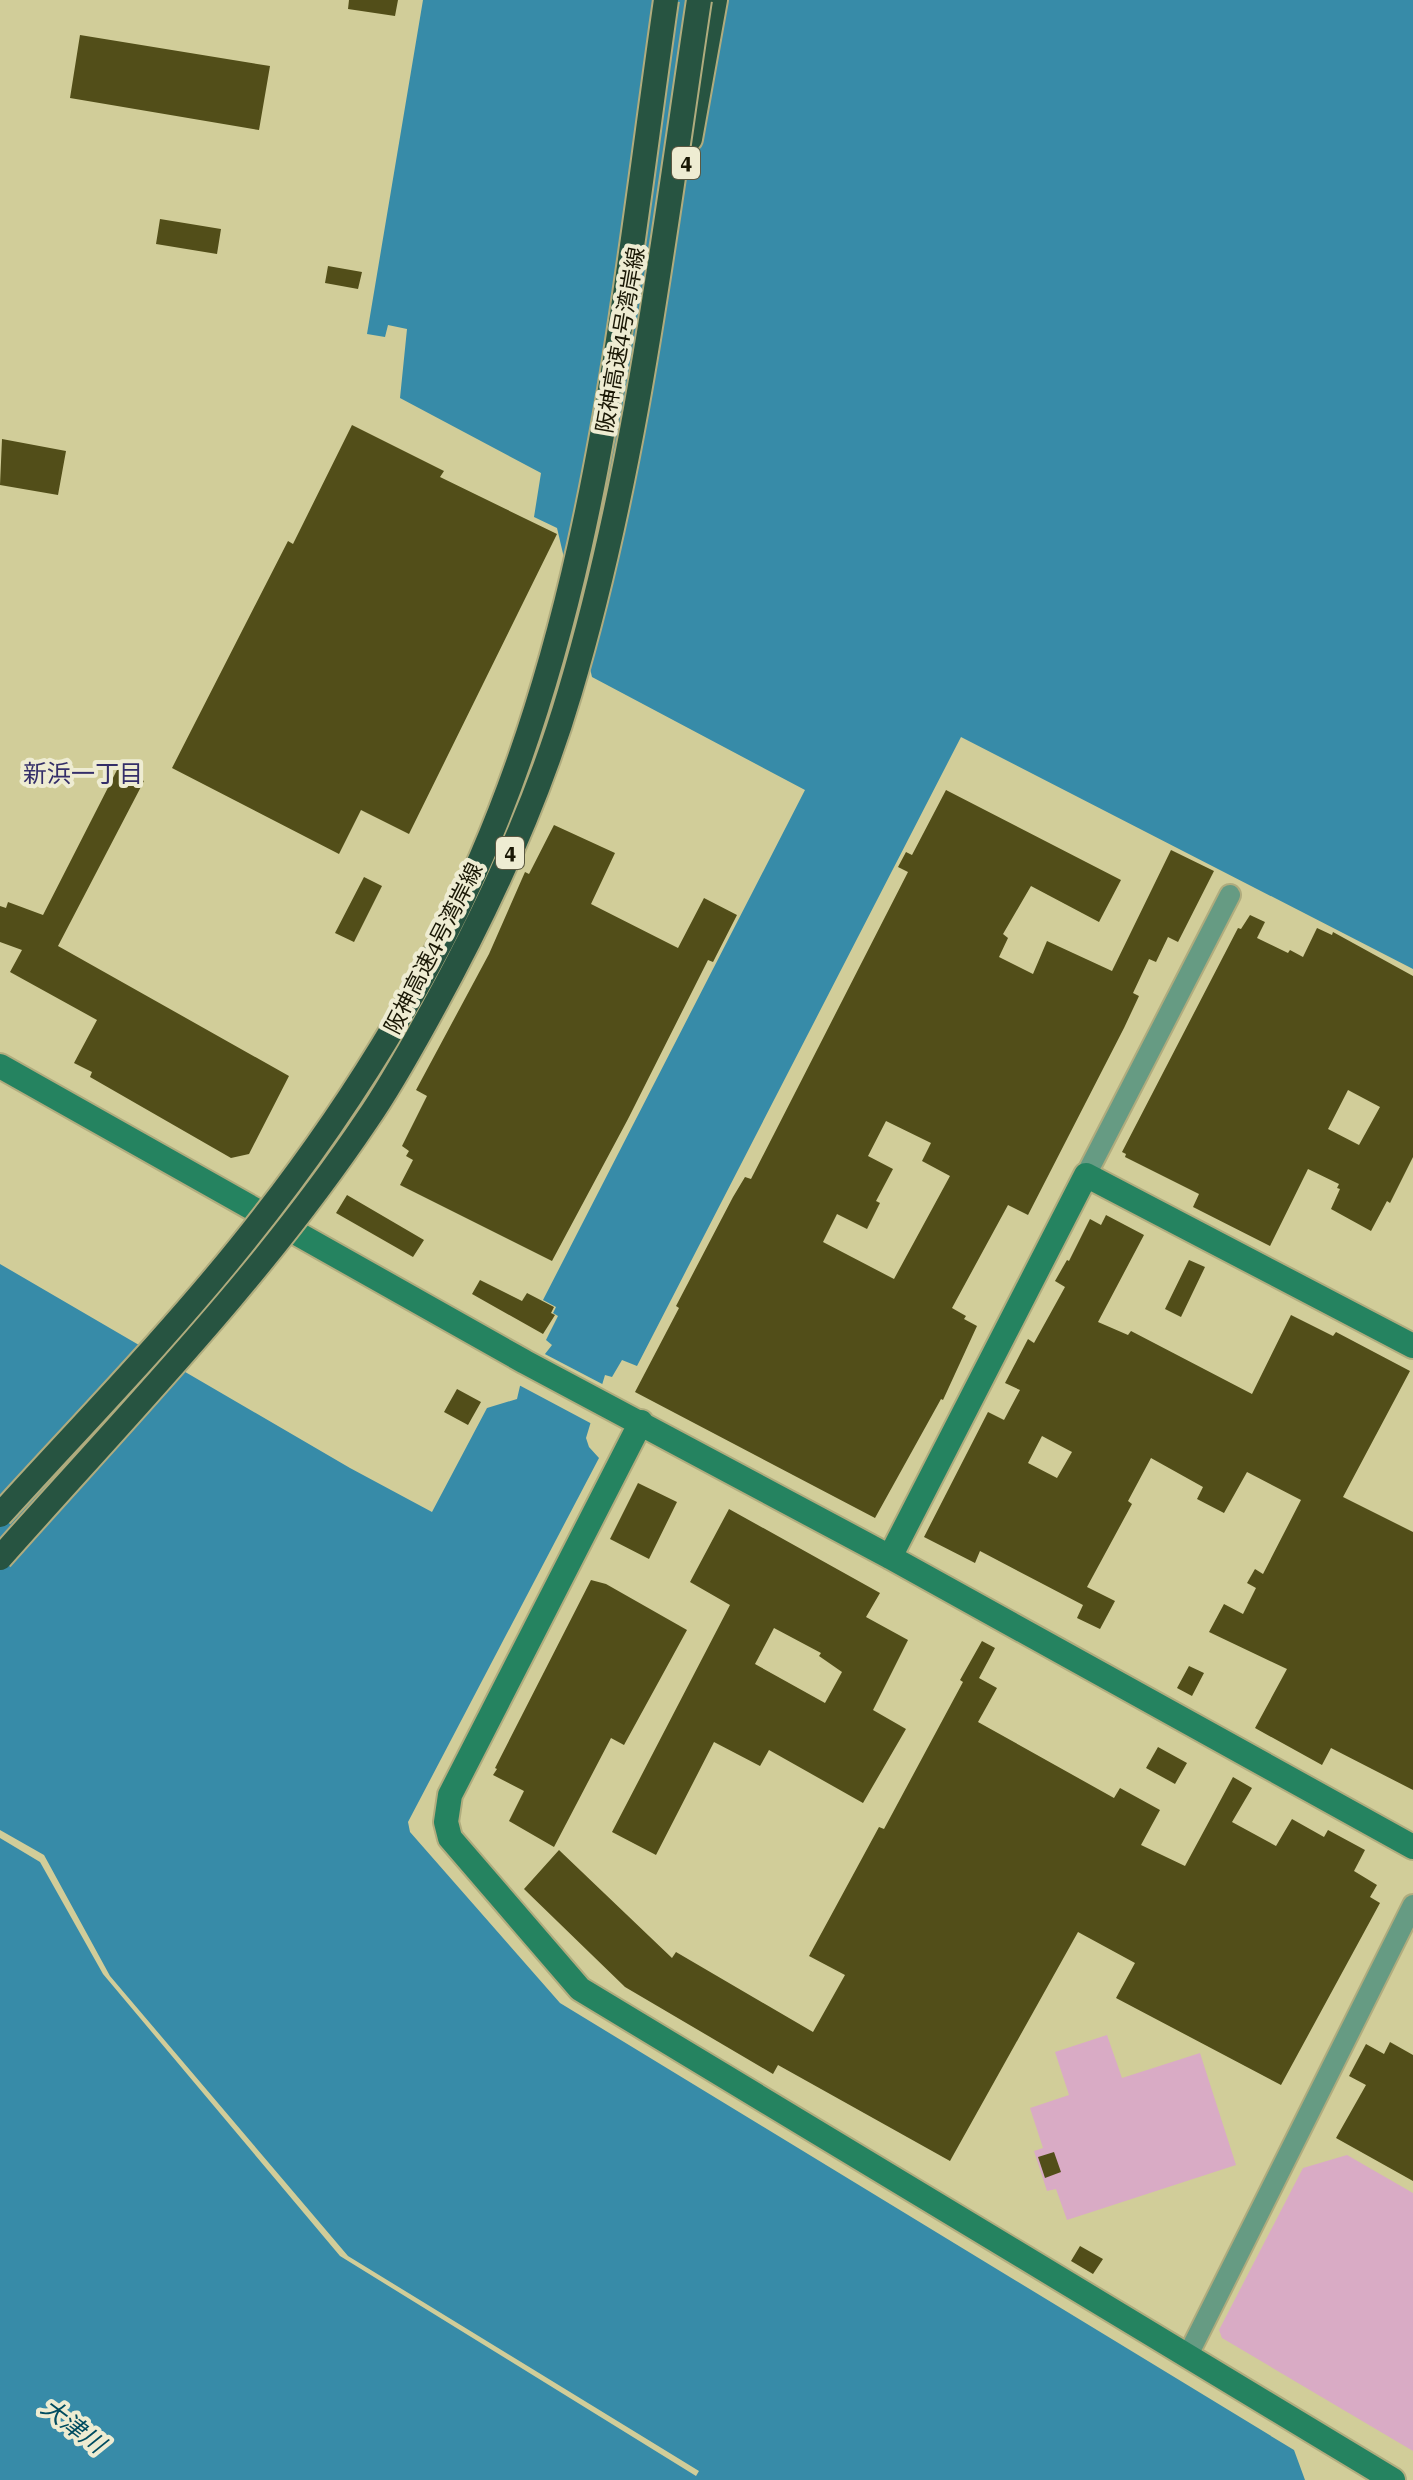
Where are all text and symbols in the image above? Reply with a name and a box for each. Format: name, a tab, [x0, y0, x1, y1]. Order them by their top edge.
road number: 4	[672, 147, 700, 179]
street label: 阪神高速4号湾岸線	[592, 245, 649, 435]
district label: 新浜一丁目	[23, 760, 143, 788]
road number: 4	[496, 837, 524, 869]
street label: 阪神高速4号湾岸線	[380, 859, 487, 1038]
water label: 大津川	[36, 2393, 113, 2461]

